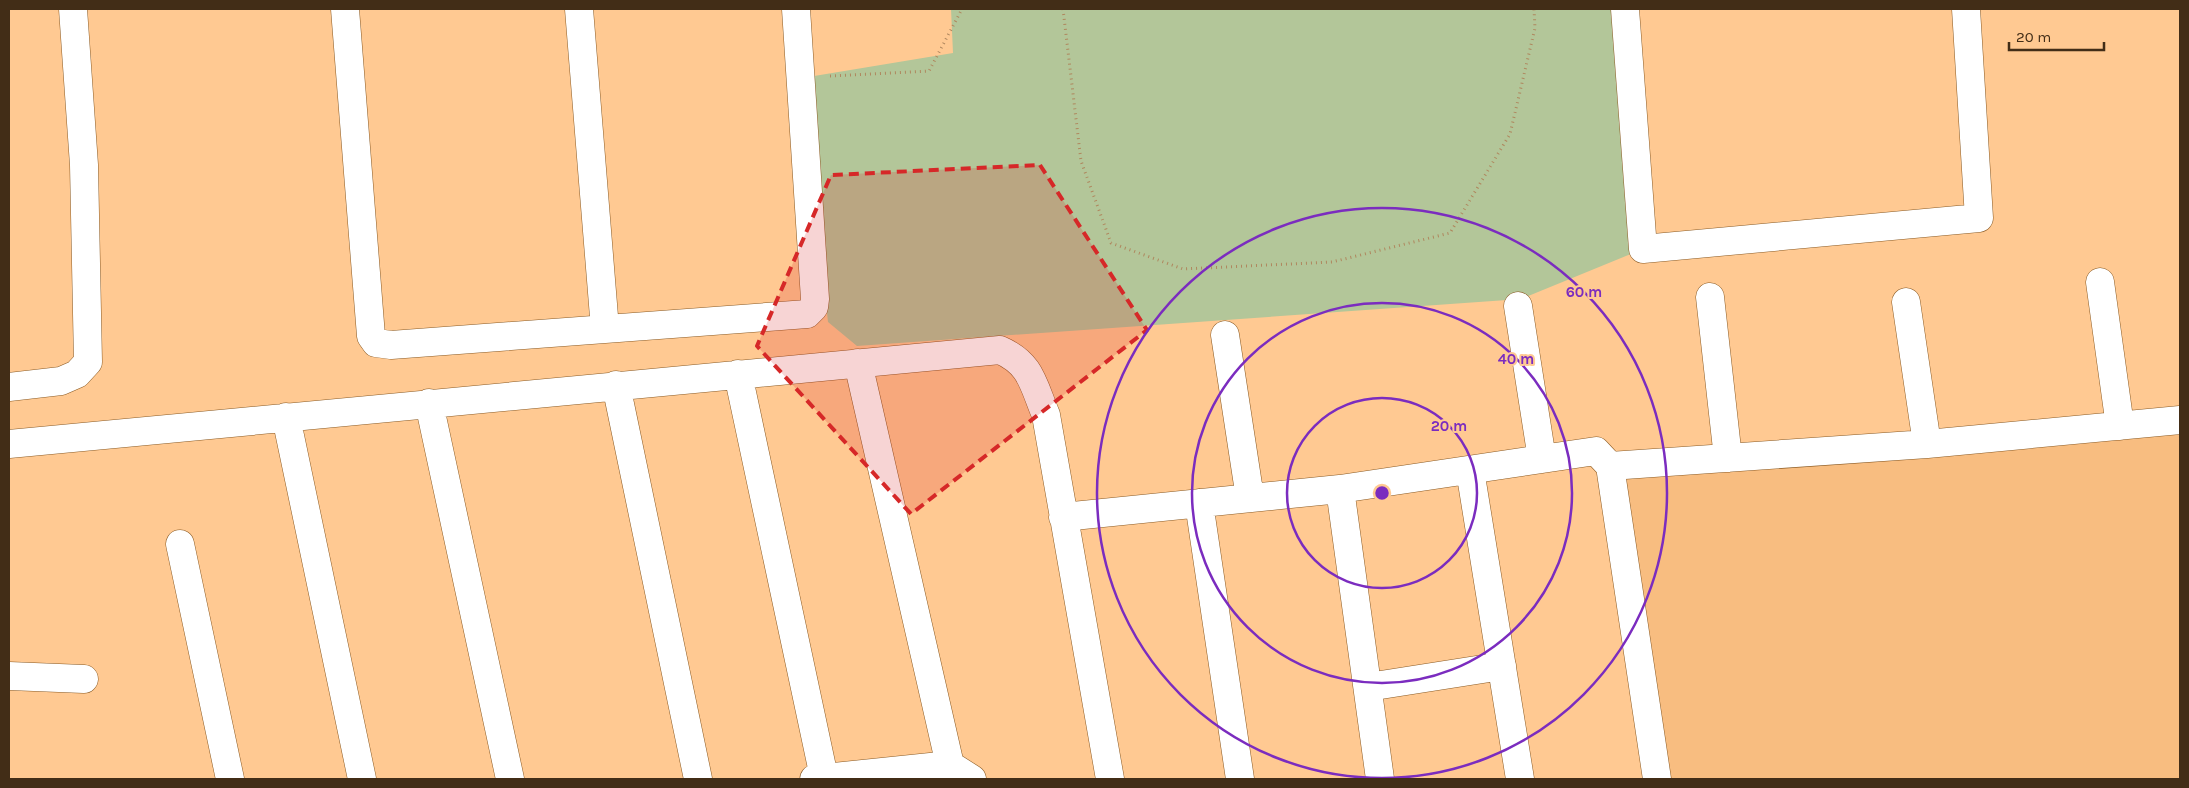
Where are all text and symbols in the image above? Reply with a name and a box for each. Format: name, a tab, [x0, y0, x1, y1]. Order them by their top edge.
scale bar	[2009, 20, 2104, 52]
text: 20 m	[2016, 28, 2051, 46]
text: 60 m	[1566, 283, 1602, 301]
text: 40 m	[1498, 350, 1534, 368]
text: 20 m	[1431, 417, 1467, 435]
centre of rings	[1373, 484, 1391, 502]

